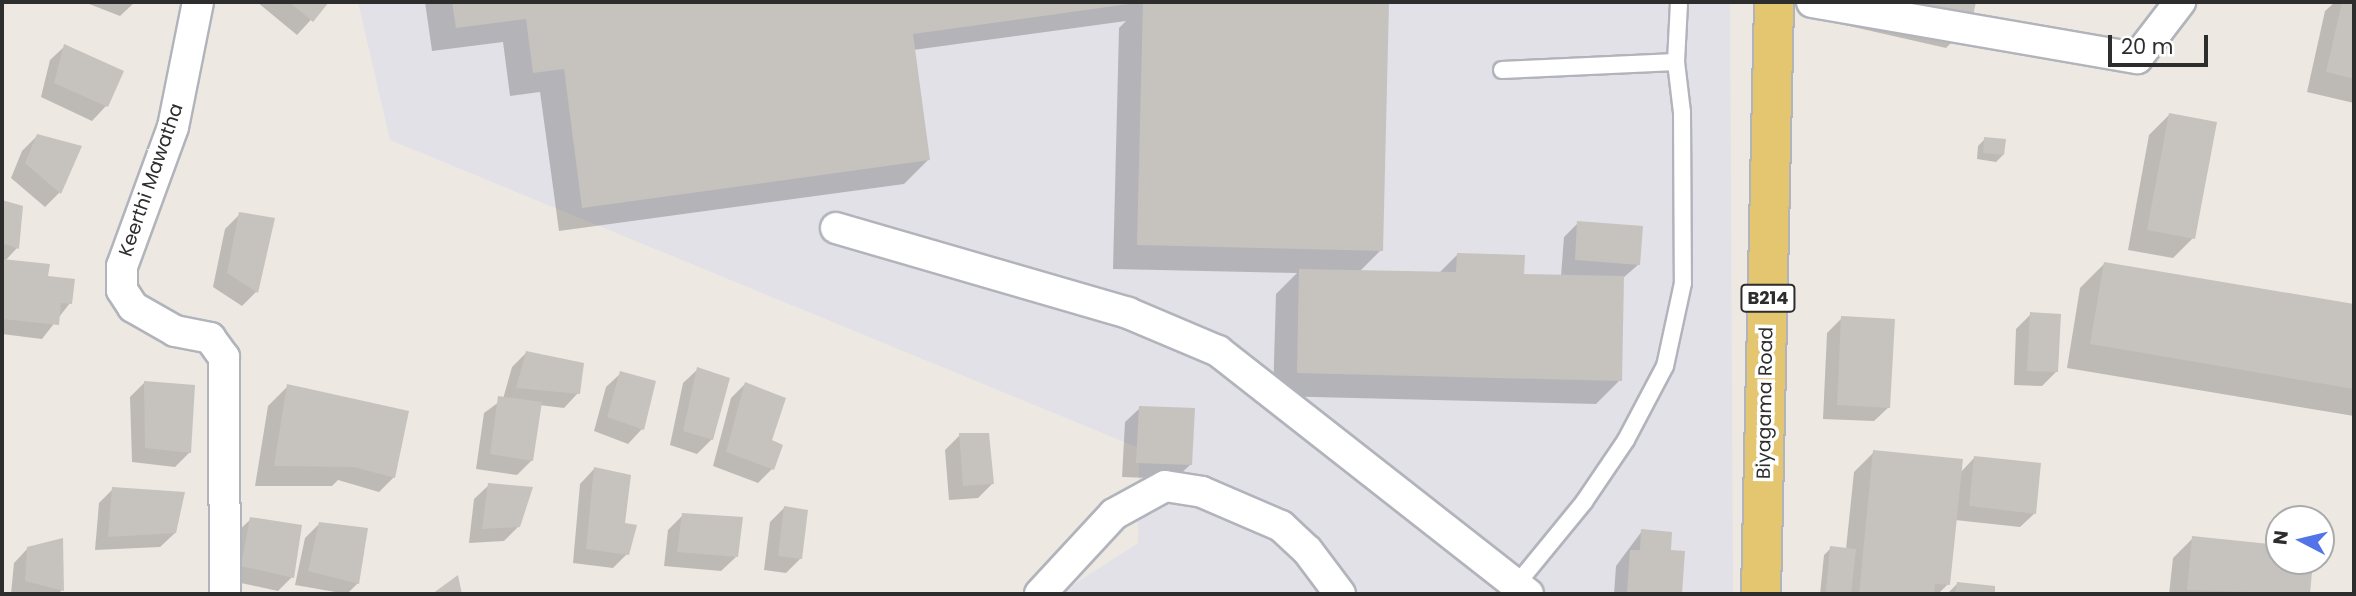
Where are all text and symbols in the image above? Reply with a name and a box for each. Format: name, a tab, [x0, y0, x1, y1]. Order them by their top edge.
scale bar	[2111, 21, 2211, 65]
text: 20 m	[2121, 32, 2174, 61]
street label: Keerthi Mawatha	[114, 100, 188, 260]
road number: B214	[1740, 284, 1796, 312]
street label: Biyagama Road	[1752, 327, 1778, 479]
north arrow	[2265, 505, 2335, 575]
text: N	[2266, 529, 2295, 546]

